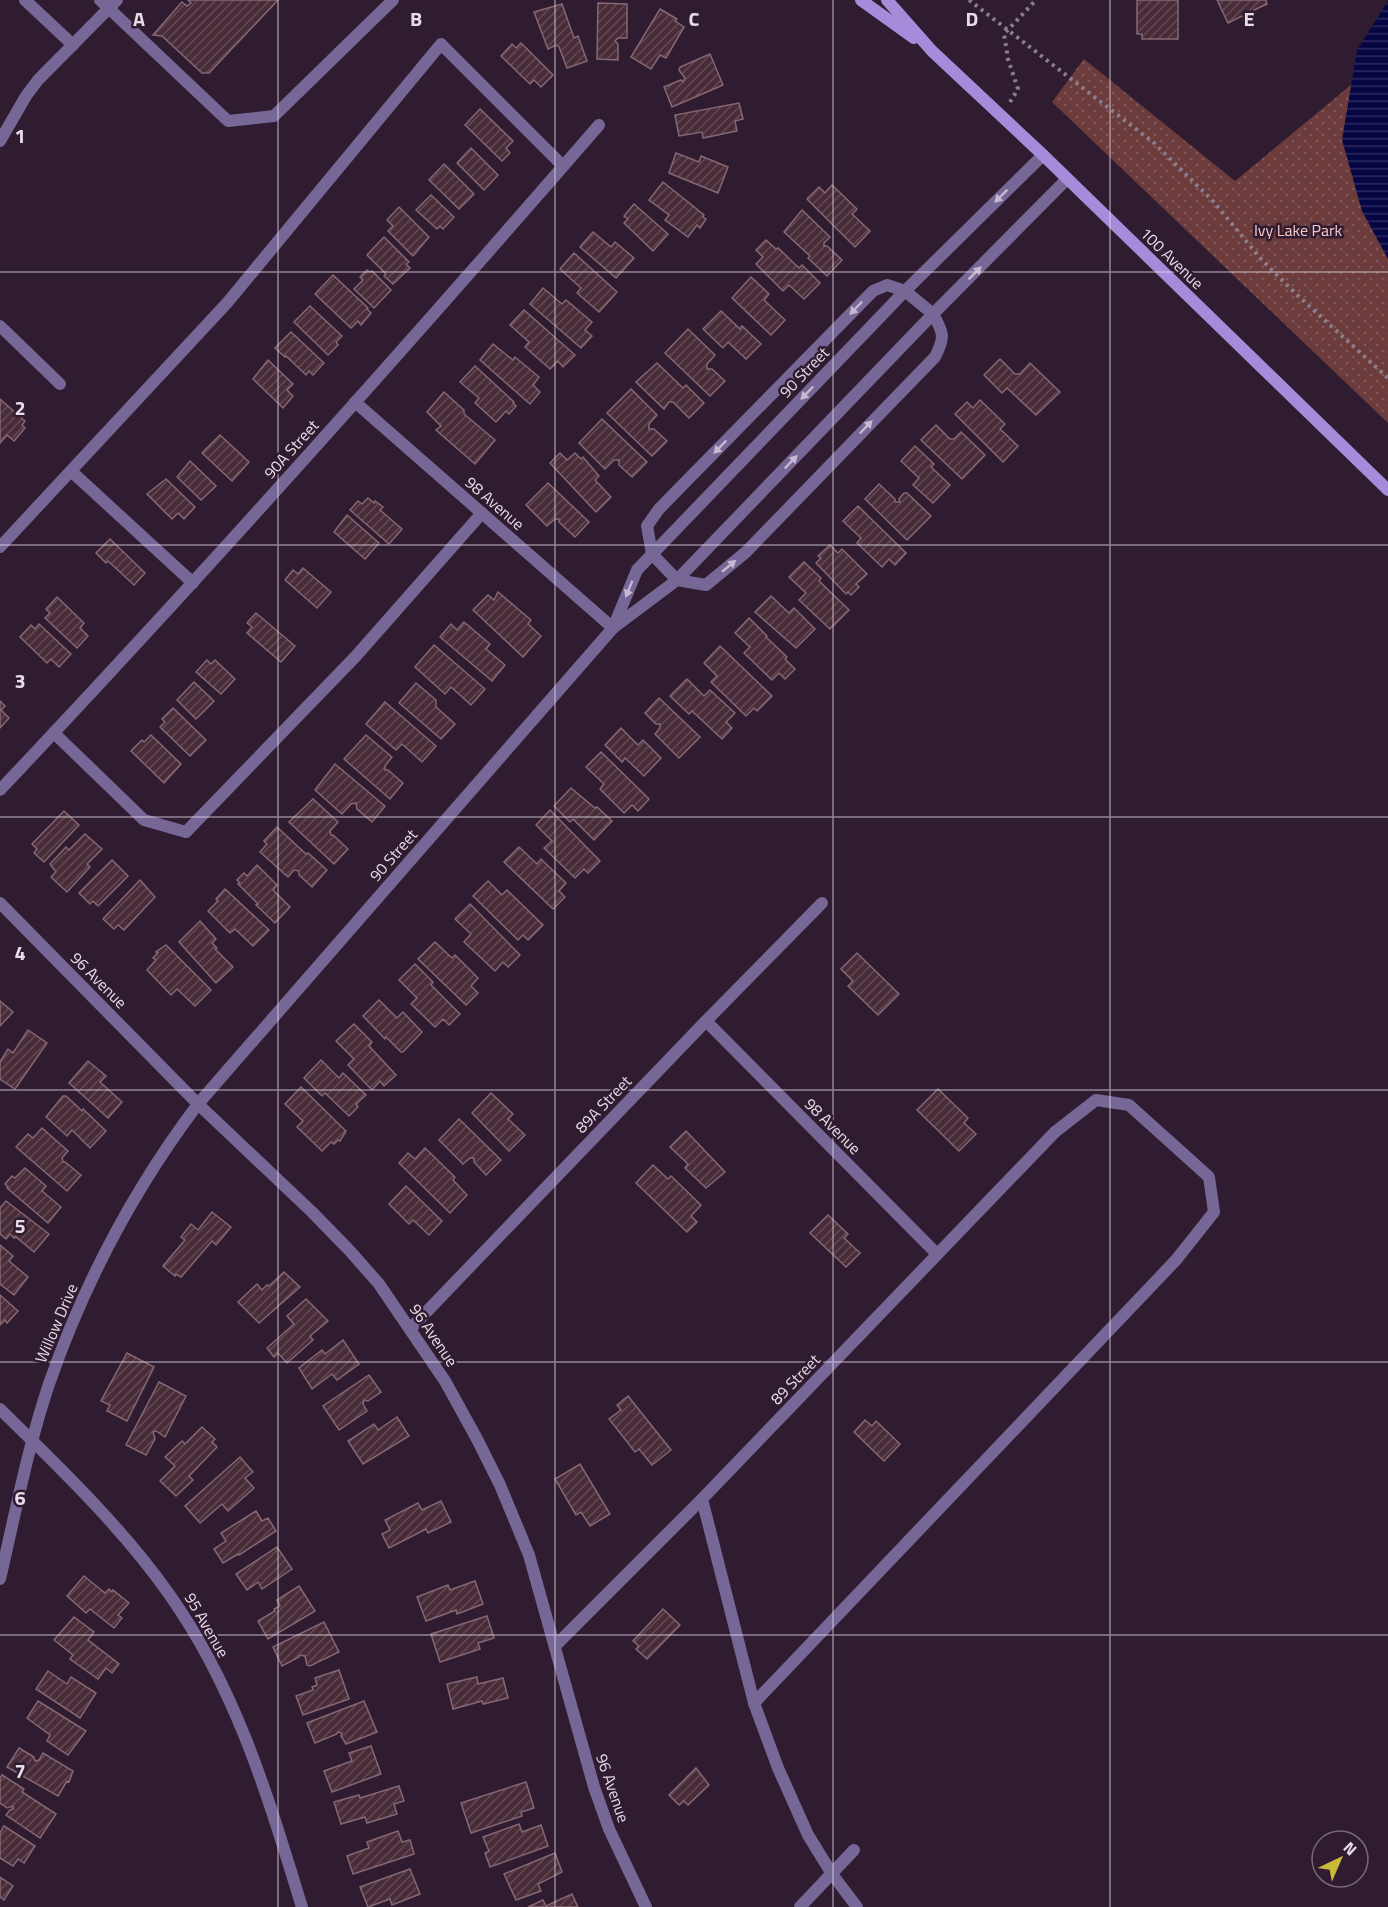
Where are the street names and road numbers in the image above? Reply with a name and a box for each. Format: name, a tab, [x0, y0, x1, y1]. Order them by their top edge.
street label: 100 Avenue	[1135, 221, 1209, 295]
street label: 90 Street	[774, 341, 835, 403]
street label: 90A Street	[258, 414, 324, 484]
street label: 98 Avenue	[460, 470, 530, 536]
street label: 90 Street	[363, 823, 423, 887]
street label: 96 Avenue	[65, 946, 133, 1014]
street label: 89A Street	[569, 1069, 637, 1138]
street label: 98 Avenue	[799, 1092, 867, 1160]
street label: Willow Drive	[29, 1280, 83, 1366]
street label: 96 Avenue	[404, 1299, 464, 1371]
street label: 89 Street	[765, 1348, 826, 1410]
street label: 95 Avenue	[179, 1588, 235, 1662]
street label: 96 Avenue	[590, 1750, 636, 1826]

